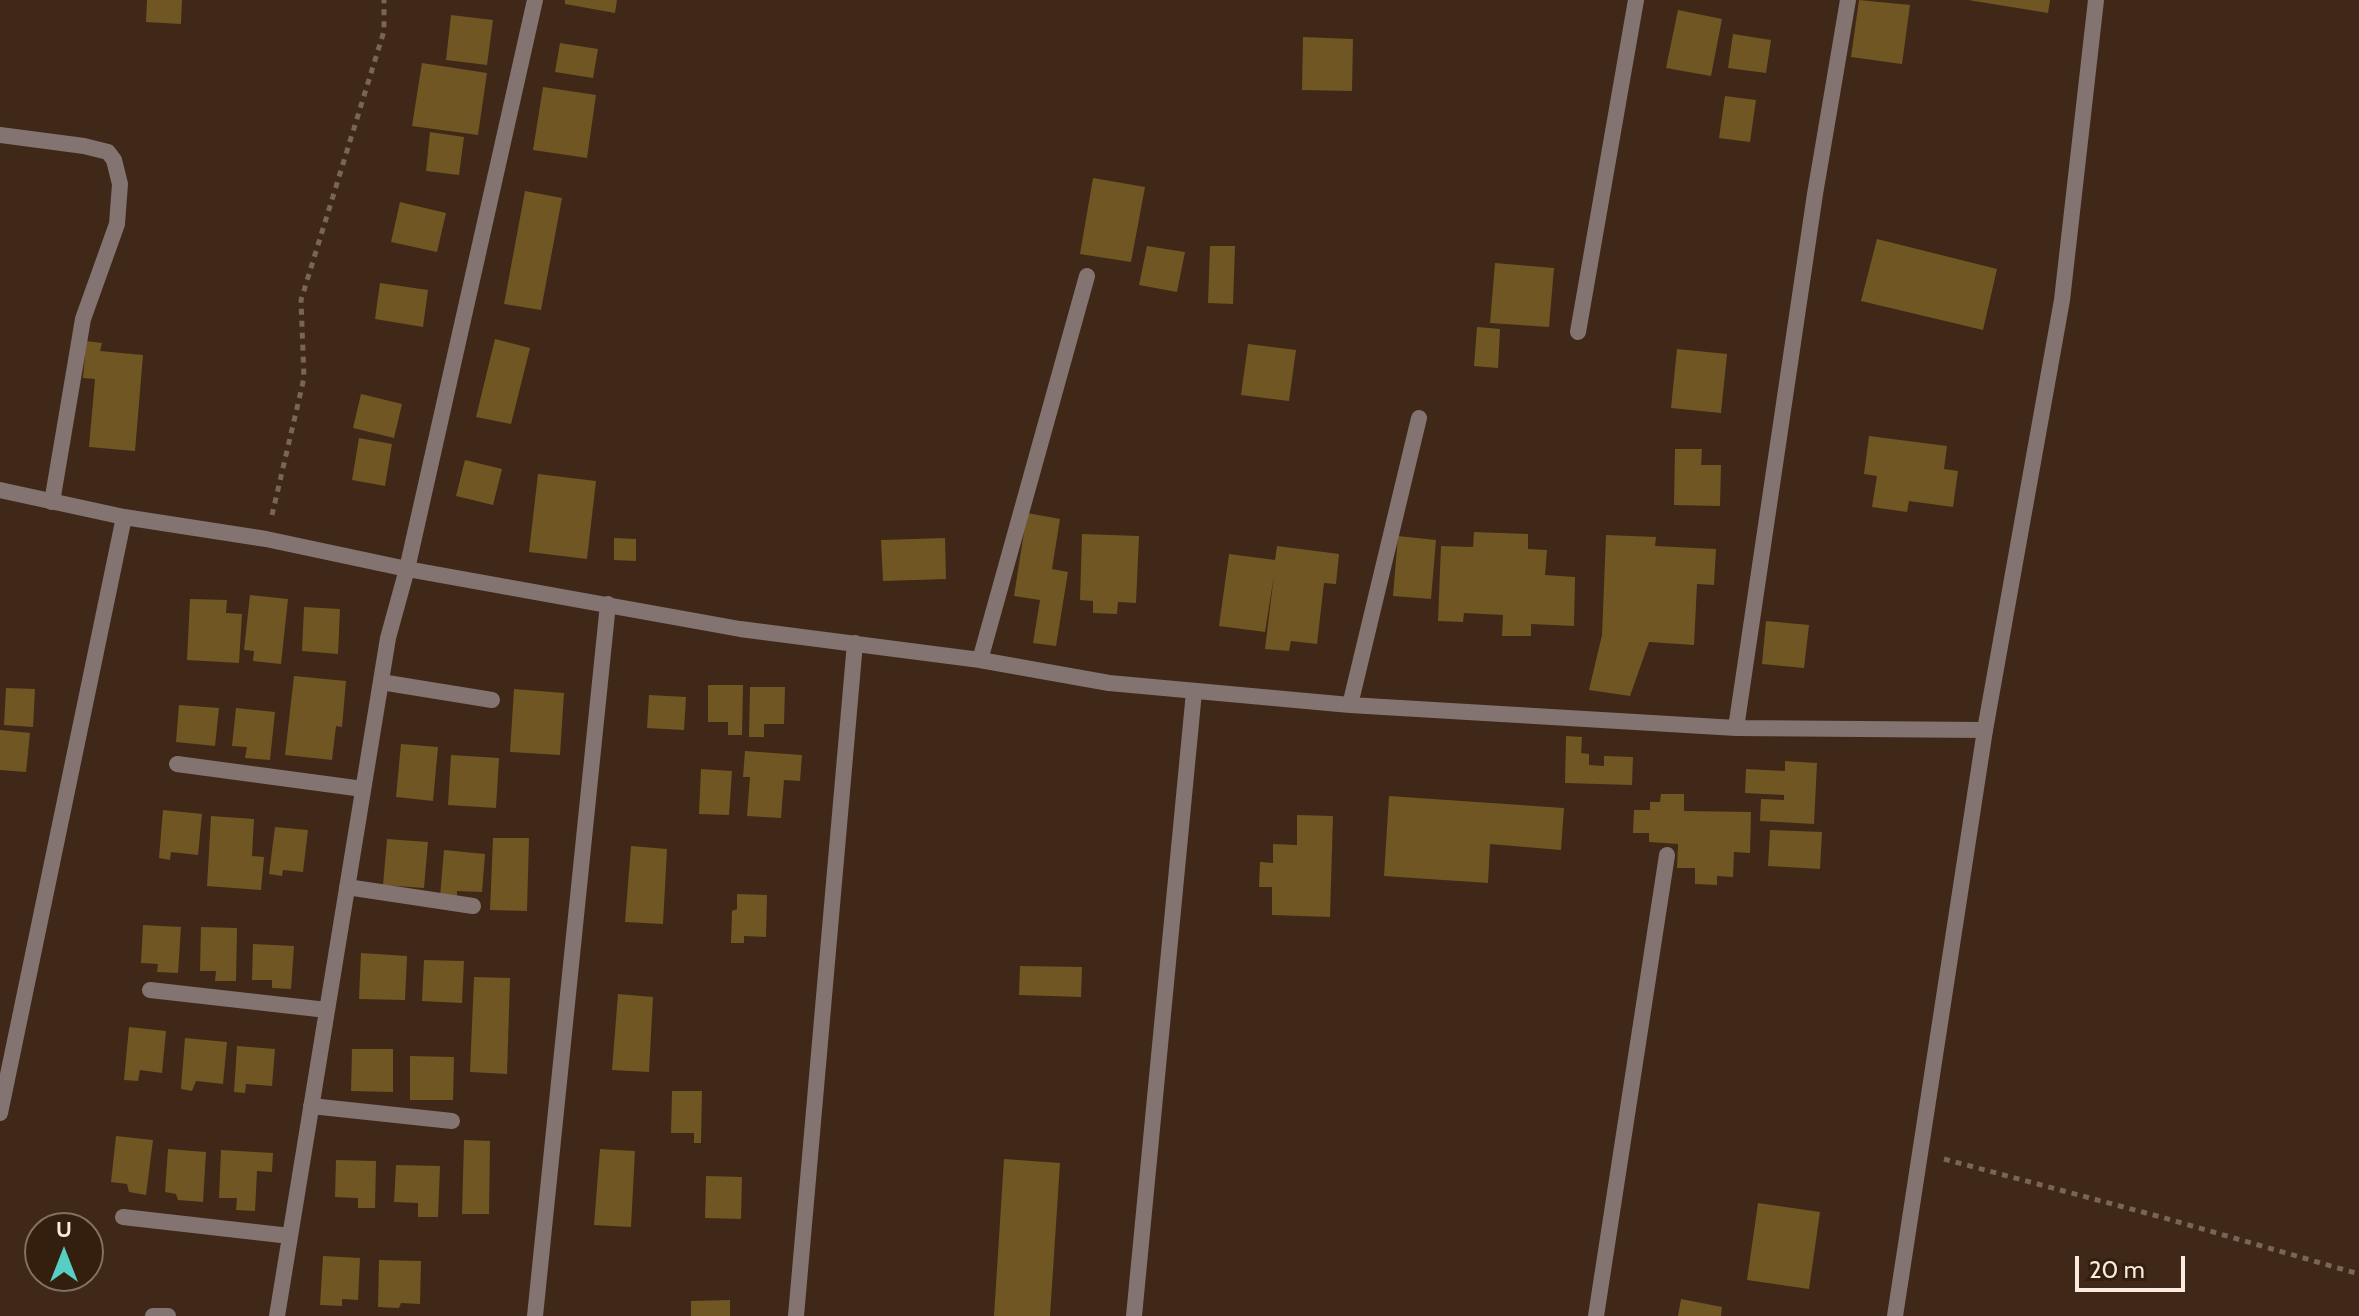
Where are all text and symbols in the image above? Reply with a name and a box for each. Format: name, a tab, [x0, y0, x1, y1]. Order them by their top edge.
north arrow	[24, 1212, 104, 1292]
text: U	[56, 1216, 72, 1243]
scale bar	[2079, 1240, 2189, 1290]
text: 20 m	[2089, 1255, 2145, 1284]

